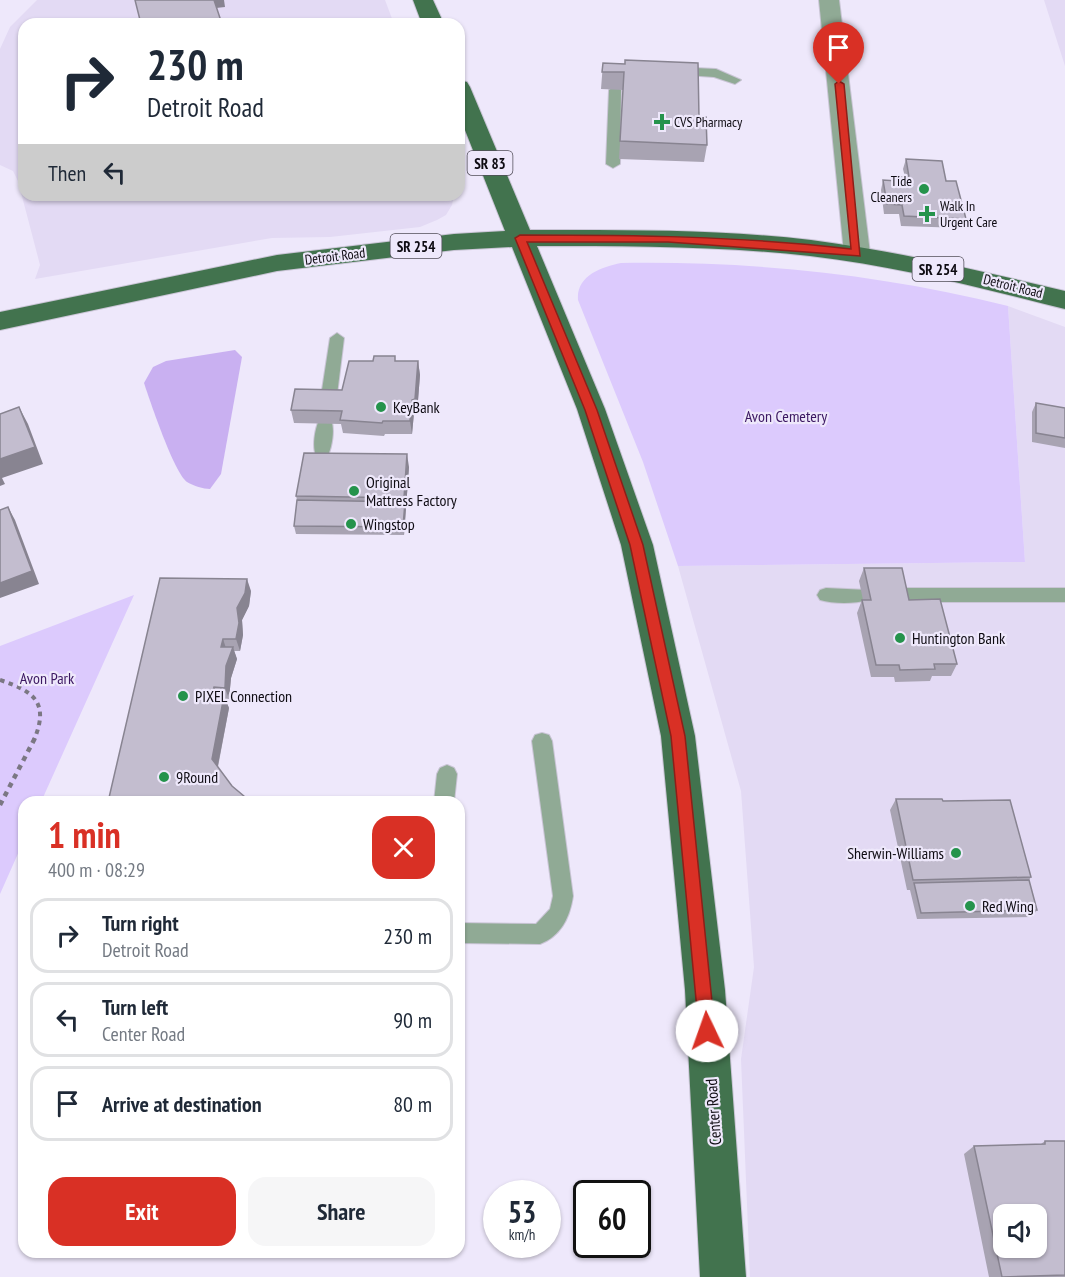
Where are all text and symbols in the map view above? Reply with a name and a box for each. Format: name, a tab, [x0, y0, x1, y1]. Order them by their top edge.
pin	[813, 22, 864, 84]
icon: arrive	[822, 31, 855, 64]
text: 230 m	[147, 37, 244, 92]
icon: right	[48, 42, 126, 120]
text: Detroit Road	[147, 90, 264, 124]
place label: CVS Pharmacy	[674, 113, 743, 131]
marker: CVS Pharmacy	[655, 115, 669, 129]
road number: SR 83	[468, 151, 512, 175]
icon: left	[98, 156, 131, 189]
text: Then	[48, 159, 86, 187]
place label: Tide Cleaners	[870, 172, 912, 206]
marker: Tide Cleaners	[917, 182, 931, 196]
place label: Walk In Urgent Care	[940, 197, 998, 231]
marker: Walk In Urgent Care	[918, 205, 936, 223]
road number: SR 254	[390, 234, 442, 258]
street label: Detroit Road	[304, 243, 366, 269]
road number: SR 254	[912, 257, 964, 281]
street label: Detroit Road	[981, 270, 1045, 302]
place label: KeyBank	[393, 397, 441, 417]
marker: KeyBank	[374, 400, 388, 414]
park label: Avon Cemetery	[745, 406, 827, 426]
place label: Original Mattress Factory	[366, 472, 457, 510]
marker: Original Mattress Factory	[347, 484, 361, 498]
place label: Wingstop	[363, 514, 415, 534]
marker: Wingstop	[344, 517, 358, 531]
place label: Huntington Bank	[912, 628, 1006, 648]
marker: Huntington Bank	[893, 631, 907, 645]
park label: Avon Park	[20, 668, 75, 688]
place label: PIXEL Connection	[195, 686, 292, 706]
marker: PIXEL Connection	[176, 689, 190, 703]
place label: 9Round	[176, 767, 218, 787]
marker: 9Round	[157, 770, 171, 784]
text: 1 min	[48, 811, 121, 858]
button: close	[372, 816, 435, 879]
place label: Sherwin-Williams	[847, 843, 944, 863]
marker: Sherwin-Williams	[949, 846, 963, 860]
text: 400 m · 08:29	[48, 857, 145, 883]
place label: Red Wing	[982, 896, 1034, 916]
marker: Red Wing	[963, 899, 977, 913]
text: Turn right	[102, 909, 179, 937]
icon: right	[51, 919, 84, 952]
text: 230 m	[383, 922, 432, 950]
text: Detroit Road	[102, 937, 189, 963]
text: Turn left	[102, 993, 168, 1021]
position arrow	[675, 999, 739, 1063]
icon: left	[51, 1003, 84, 1036]
text: 90 m	[393, 1006, 432, 1034]
text: Center Road	[102, 1021, 185, 1047]
street label: Center Road	[701, 1078, 725, 1146]
icon: arrive	[51, 1087, 84, 1120]
text: Arrive at destination	[102, 1090, 262, 1118]
text: 80 m	[393, 1090, 432, 1118]
button: Exit	[48, 1177, 236, 1246]
button: Share	[248, 1177, 435, 1246]
speed limit sign: 60	[573, 1180, 651, 1258]
text: 53	[508, 1192, 536, 1231]
map controls	[993, 1204, 1047, 1258]
button: sound	[993, 1204, 1047, 1258]
text: km/h	[509, 1225, 535, 1244]

